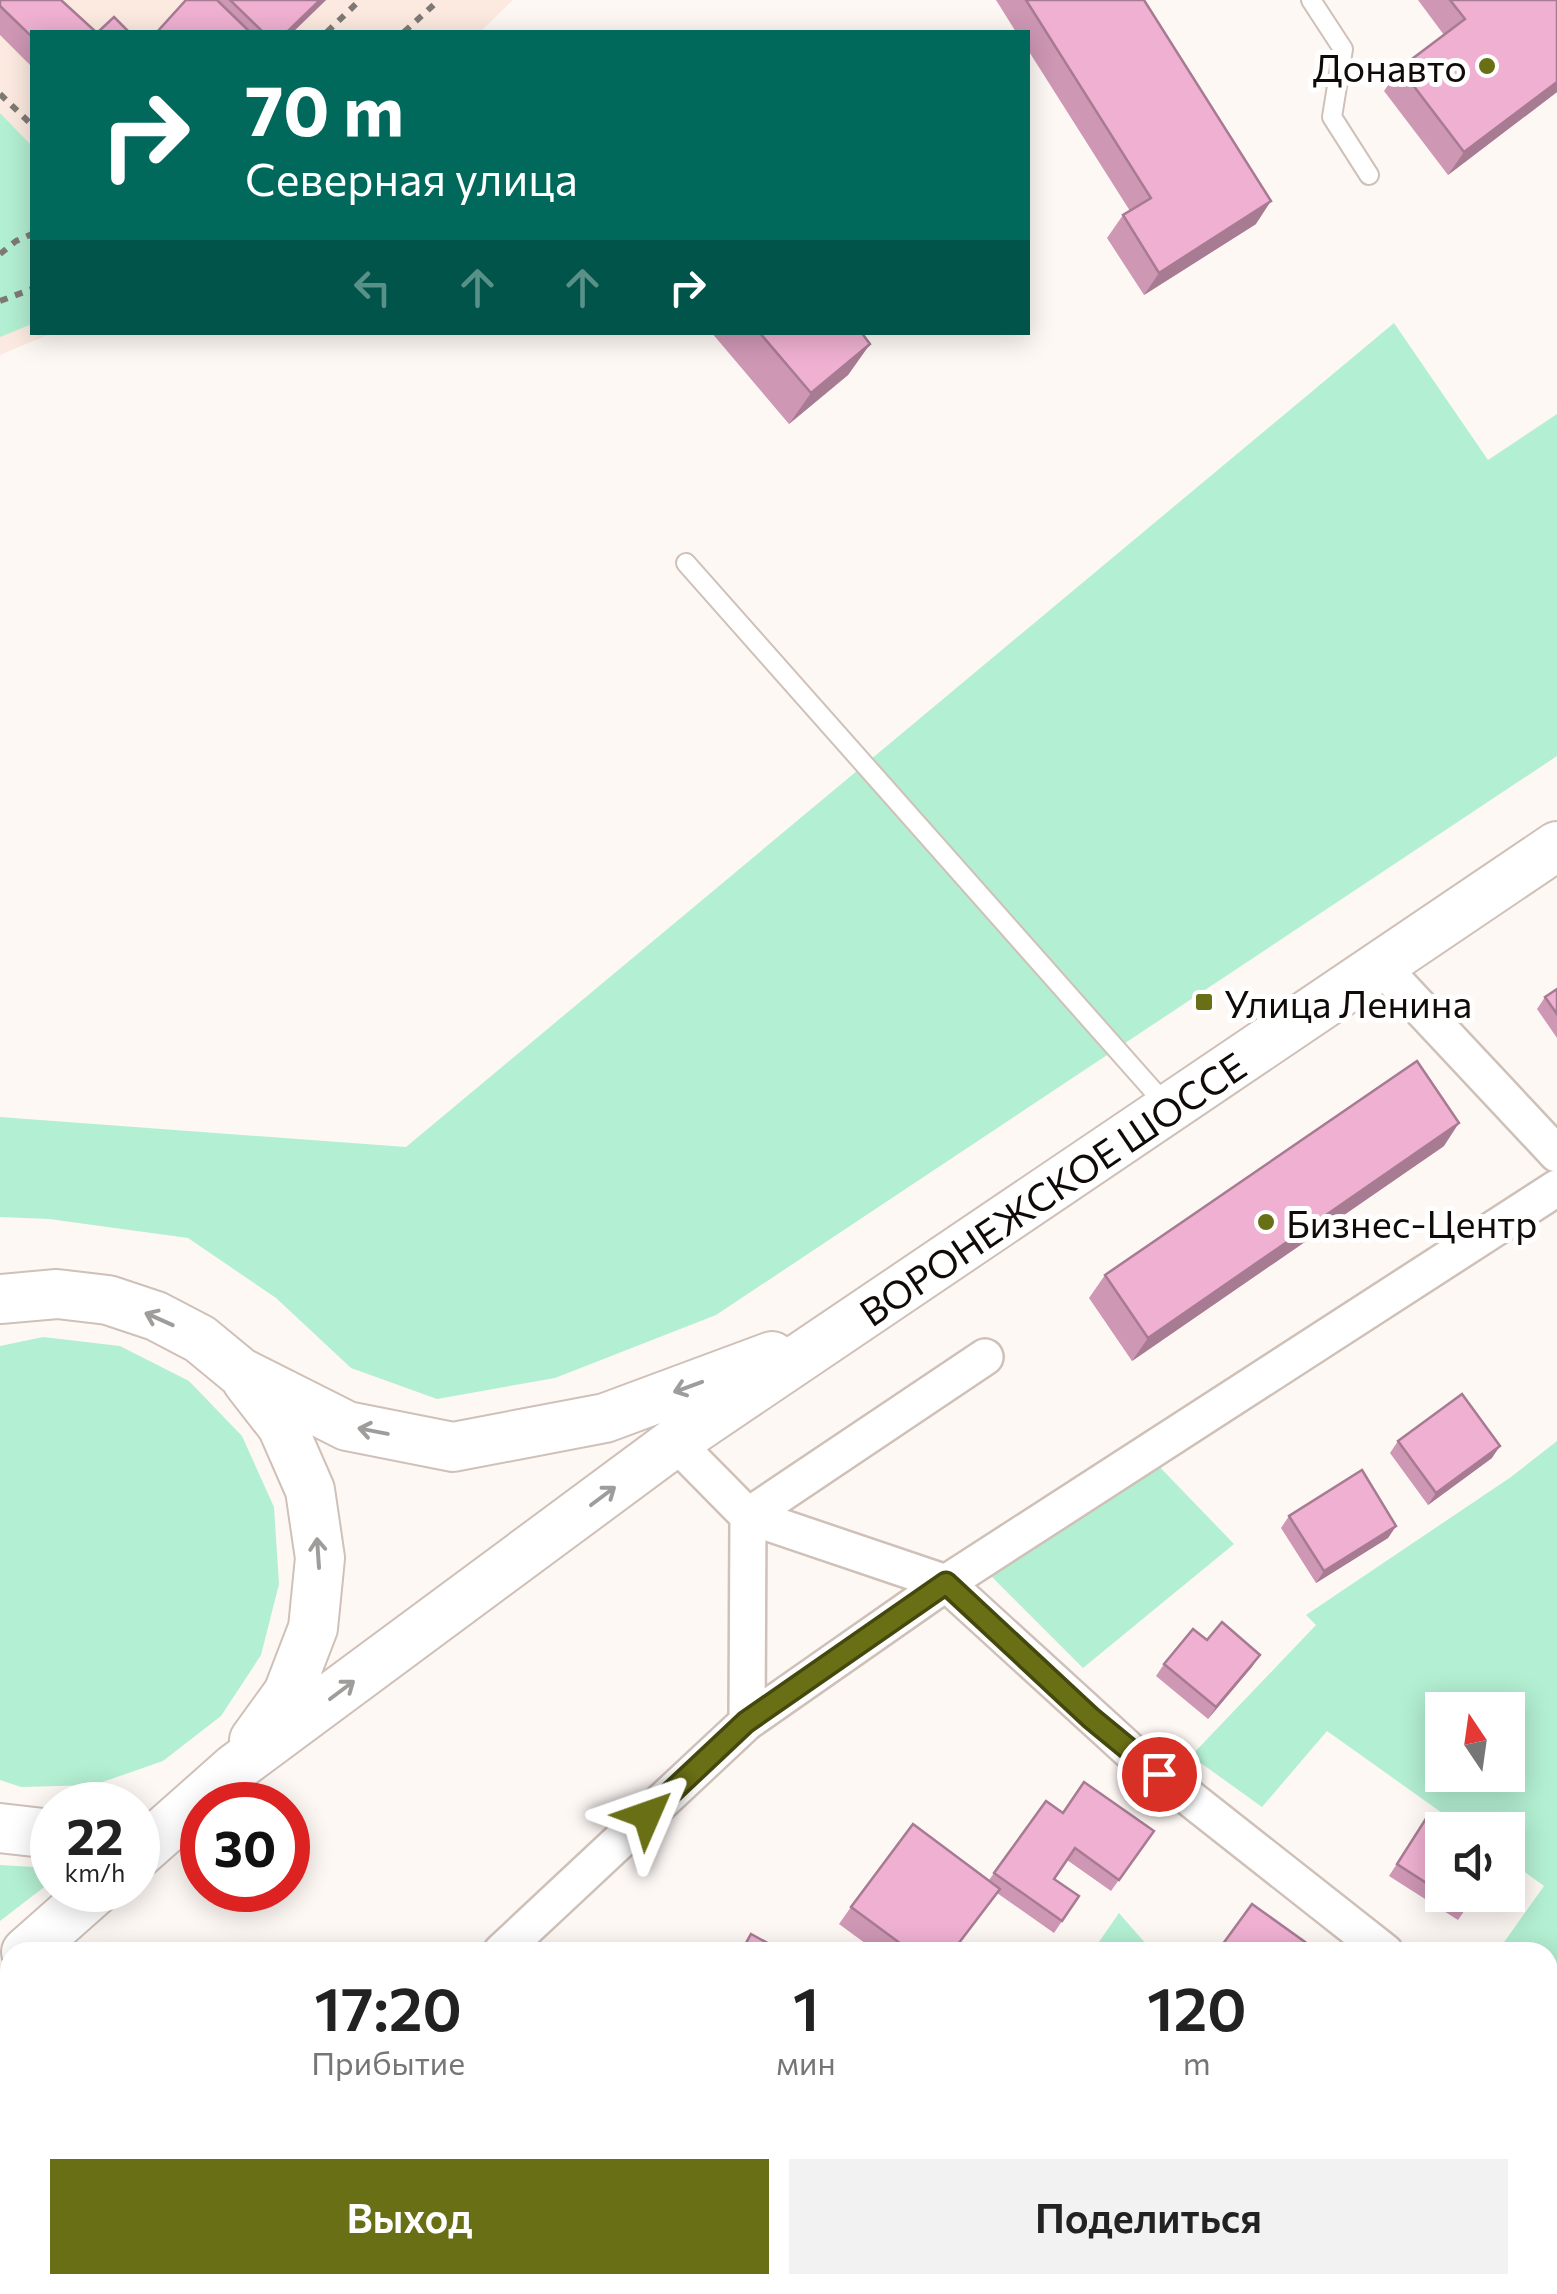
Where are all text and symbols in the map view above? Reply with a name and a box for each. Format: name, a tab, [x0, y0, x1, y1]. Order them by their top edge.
place label: Донавто	[1313, 43, 1467, 90]
marker: Донавто	[1476, 55, 1498, 77]
text: 70 m	[245, 65, 404, 150]
icon: right	[80, 70, 210, 200]
text: Северная улица	[245, 150, 578, 205]
icon: left	[345, 260, 400, 315]
icon: ahead	[450, 260, 505, 315]
icon: ahead	[555, 260, 610, 315]
icon: right	[660, 260, 715, 315]
place label: Улица Ленина	[1224, 979, 1472, 1026]
marker: Улица Ленина	[1193, 991, 1215, 1013]
street label: ВОРОНЕЖСКОЕ ШОССЕ	[850, 1041, 1254, 1335]
place label: Бизнес-Центр	[1286, 1199, 1537, 1246]
marker: Бизнес-Центр	[1255, 1211, 1277, 1233]
one-way arrow	[145, 1308, 175, 1327]
one-way arrow	[674, 1379, 705, 1397]
one-way arrow	[357, 1421, 390, 1440]
one-way arrow	[589, 1486, 616, 1507]
one-way arrow	[308, 1537, 327, 1569]
one-way arrow	[328, 1679, 355, 1700]
north arrow	[1425, 1692, 1525, 1792]
map controls	[1425, 1692, 1525, 1912]
pin	[1117, 1732, 1202, 1817]
icon: arrive	[1132, 1747, 1187, 1802]
position arrow	[595, 1763, 699, 1867]
speed limit sign: 30	[180, 1782, 310, 1912]
text: 22	[67, 1804, 123, 1865]
button: sound	[1425, 1812, 1525, 1912]
text: km/h	[65, 1857, 125, 1887]
text: 17:20	[314, 1970, 462, 2043]
text: 1	[793, 1970, 819, 2043]
text: 120	[1147, 1970, 1247, 2043]
text: Прибытие	[311, 2042, 465, 2082]
text: мин	[776, 2042, 836, 2082]
text: m	[1183, 2042, 1211, 2082]
button: Выход	[50, 2159, 769, 2274]
button: Поделиться	[789, 2159, 1508, 2274]

